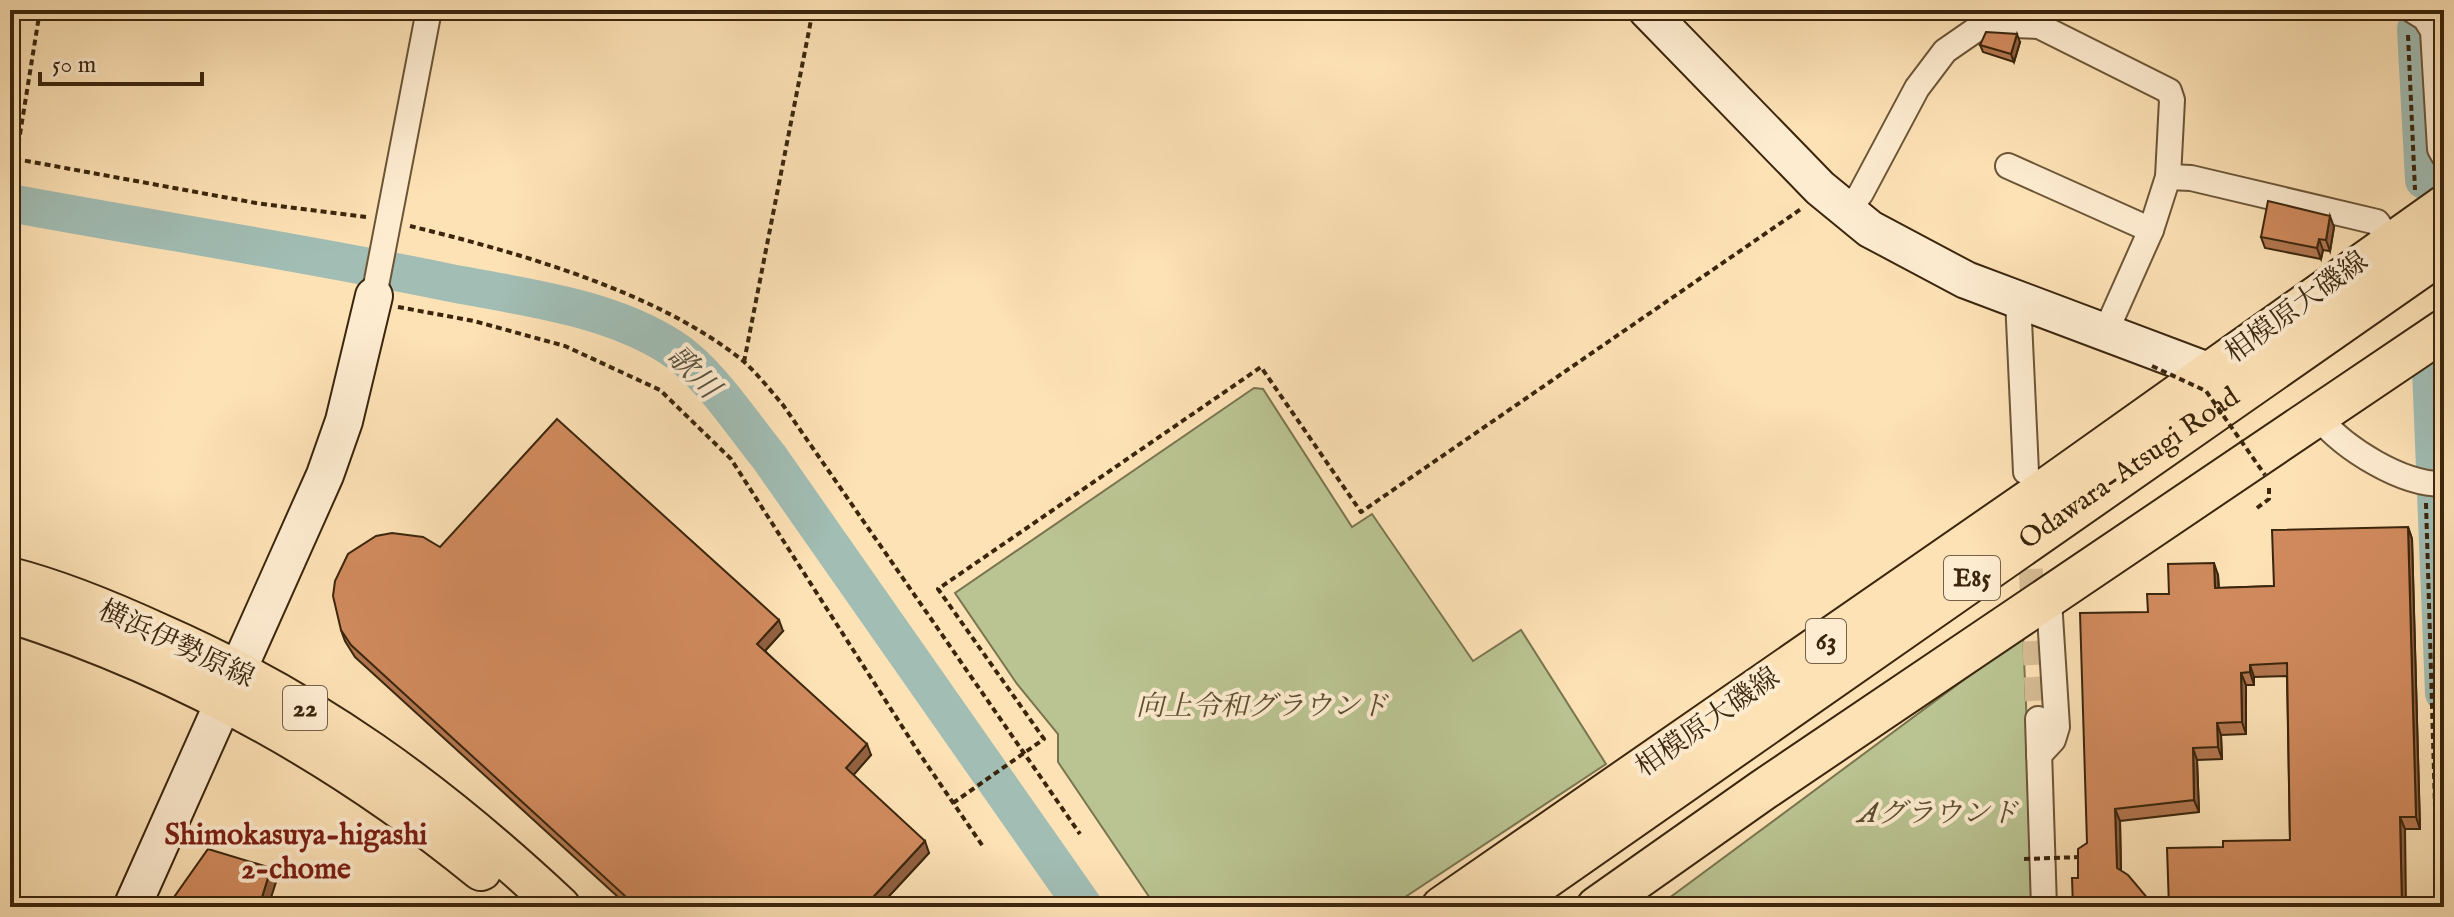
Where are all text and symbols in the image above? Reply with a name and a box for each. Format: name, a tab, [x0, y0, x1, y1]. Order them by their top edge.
scale bar	[40, 36, 202, 86]
text: 50 m	[52, 50, 96, 81]
street label: 相模原大磯線	[2219, 244, 2375, 372]
water label: 歌川	[657, 338, 729, 410]
street label: Odawara-Atsugi Road	[2012, 380, 2246, 558]
road number: E85	[1944, 556, 2000, 600]
street label: 横浜伊勢原線	[92, 594, 260, 696]
road number: 63	[1806, 619, 1846, 663]
street label: 相模原大磯線	[1629, 660, 1787, 786]
road number: 22	[283, 686, 327, 730]
park label: 向上令和グラウンド	[1136, 690, 1389, 725]
park label: Aグラウンド	[1855, 797, 2019, 832]
district label: Shimokasuya-higashi 2-chome	[165, 817, 427, 889]

